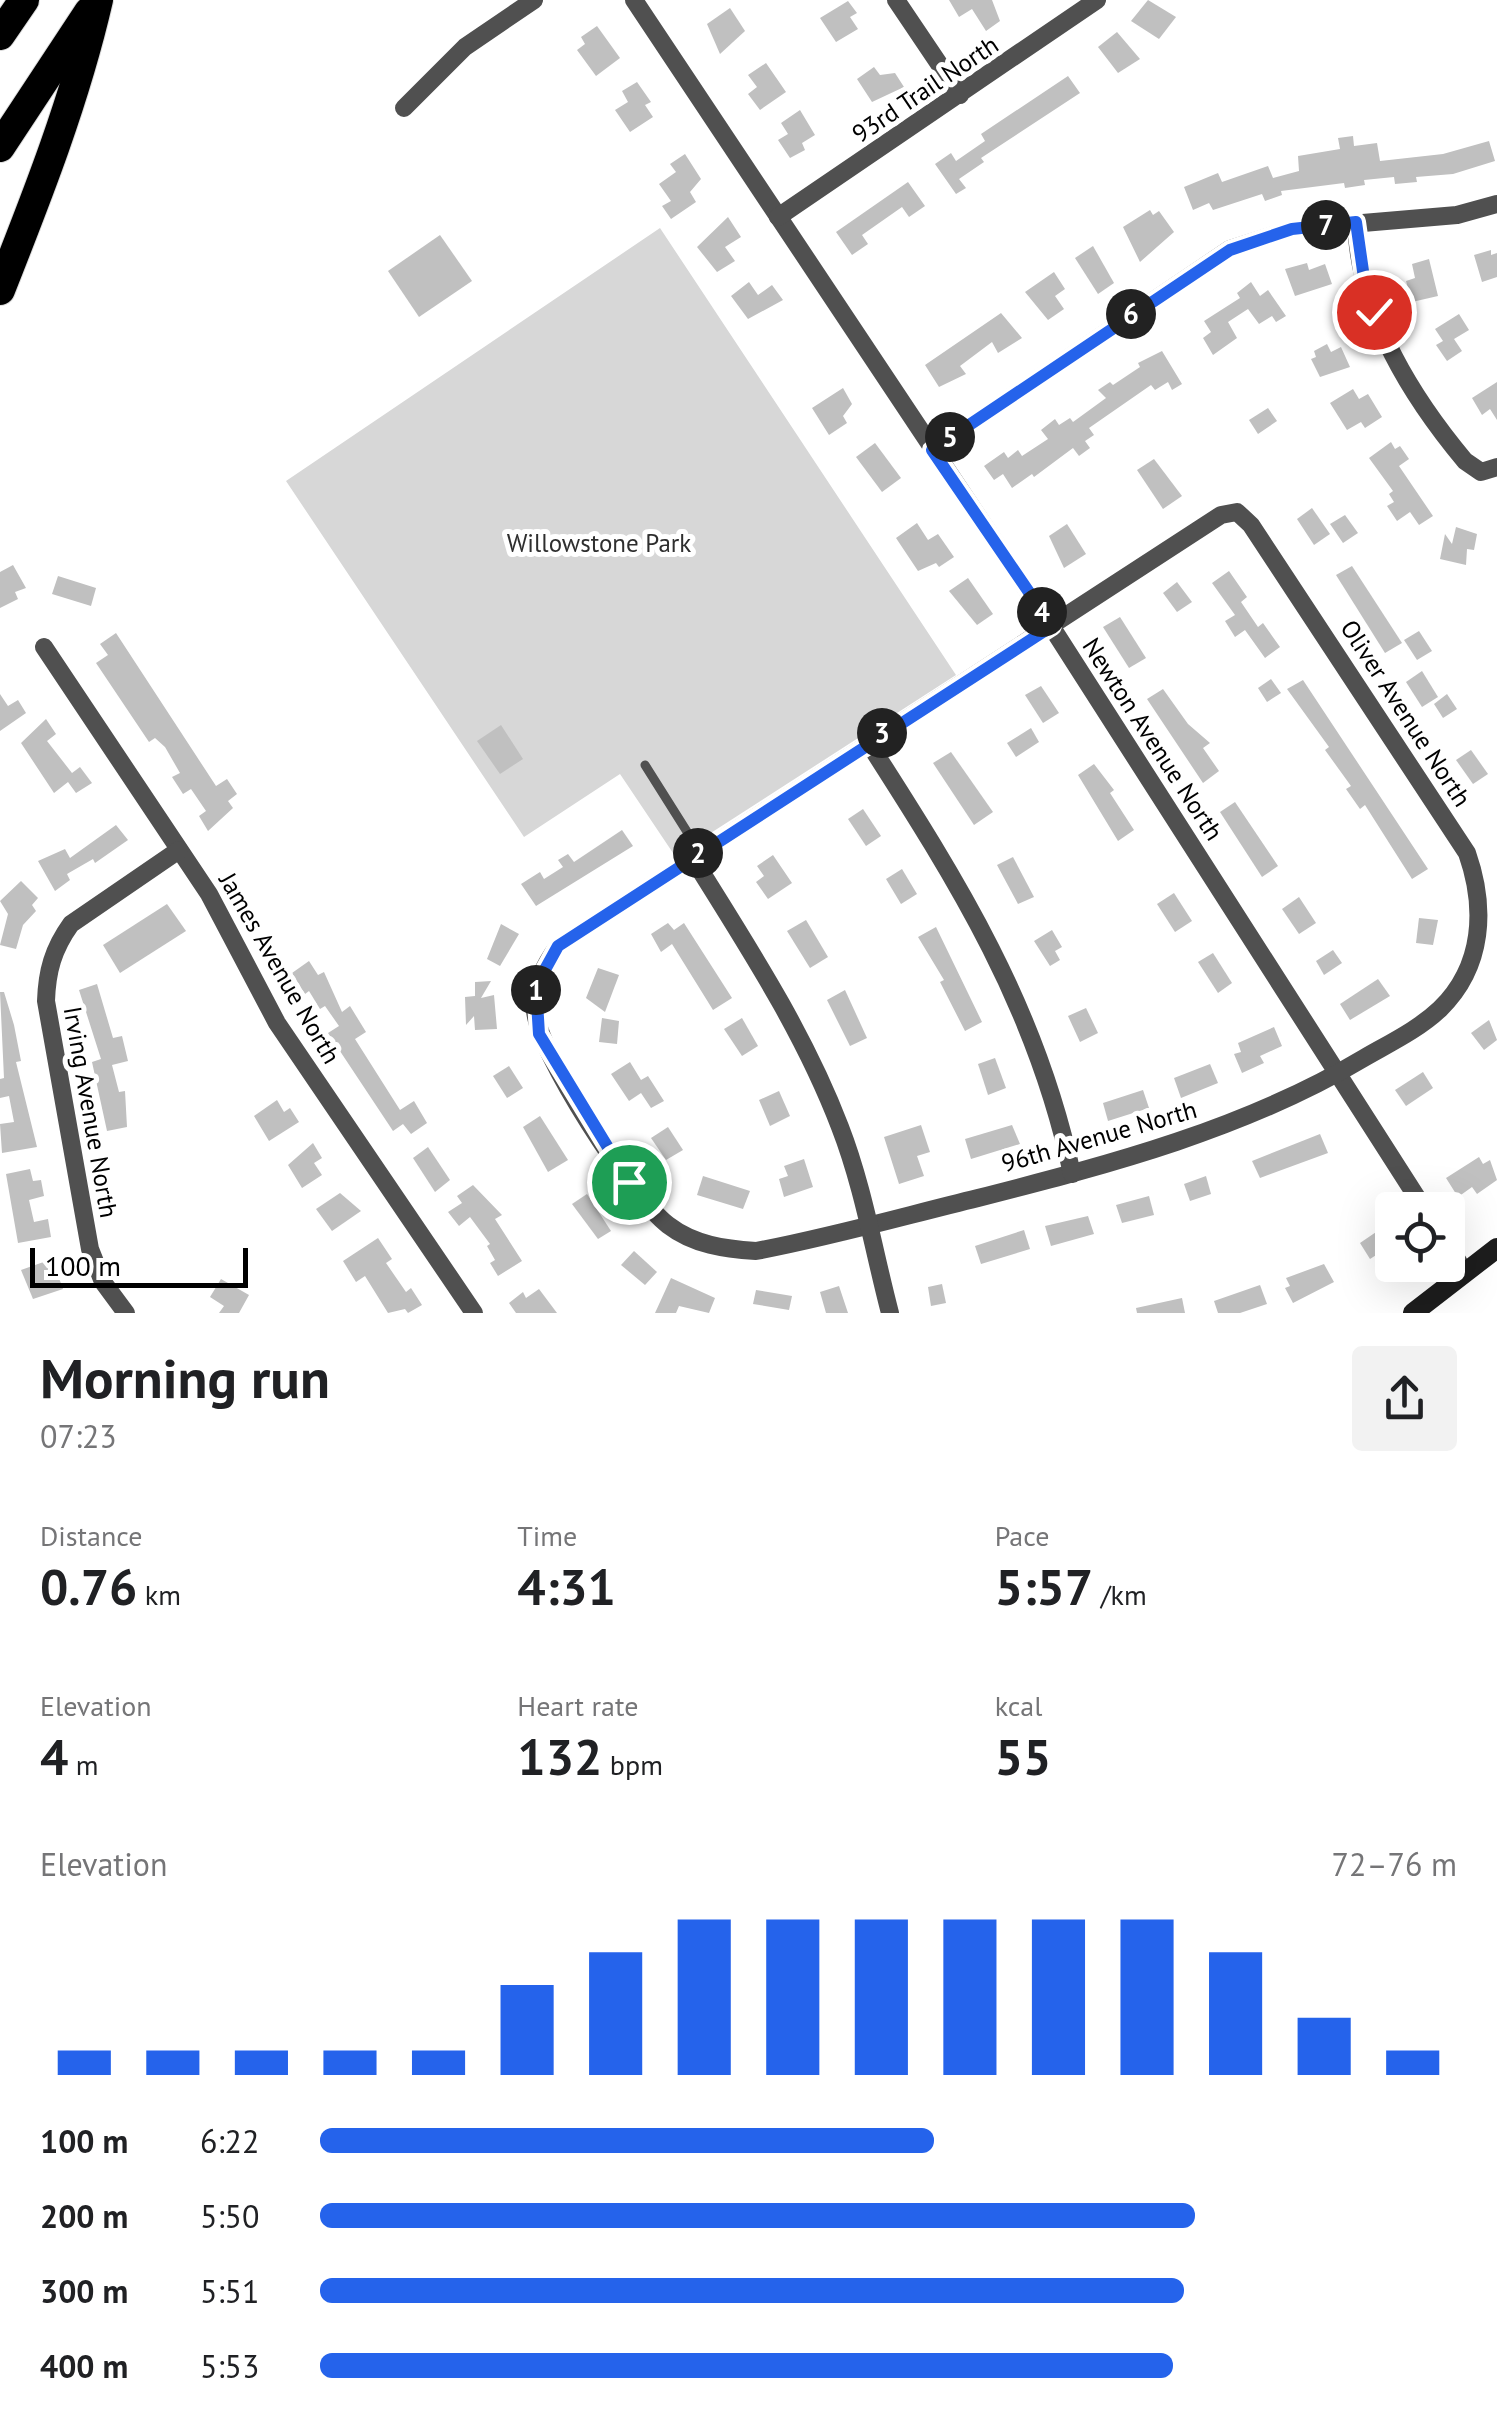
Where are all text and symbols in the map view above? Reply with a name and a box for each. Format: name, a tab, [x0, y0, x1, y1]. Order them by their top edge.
street label: 93rd Trail North	[846, 28, 1004, 150]
pin: 7	[1301, 200, 1351, 250]
text: 7	[1318, 206, 1334, 243]
pin	[1332, 270, 1417, 355]
icon: check	[1347, 285, 1402, 340]
pin: 6	[1106, 289, 1156, 339]
text: 6	[1123, 295, 1139, 332]
pin: 5	[925, 412, 975, 462]
text: 5	[942, 418, 958, 455]
park label: Willowstone Park	[507, 527, 691, 559]
pin: 4	[1017, 587, 1067, 637]
text: 4	[1034, 593, 1050, 630]
street label: Oliver Avenue North	[1334, 614, 1478, 812]
street label: Newton Avenue North	[1076, 632, 1230, 846]
pin: 3	[857, 708, 907, 758]
text: 3	[874, 714, 890, 751]
pin: 2	[673, 828, 723, 878]
text: 2	[690, 834, 706, 871]
street label: James Avenue North	[212, 866, 348, 1069]
pin: 1	[511, 965, 561, 1015]
text: 1	[528, 971, 544, 1008]
street label: Irving Avenue North	[57, 1004, 125, 1220]
street label: 96th Avenue North	[998, 1093, 1200, 1179]
pin	[587, 1140, 672, 1225]
icon: arrive	[602, 1155, 657, 1210]
map controls	[1375, 1192, 1465, 1282]
button: locate	[1375, 1192, 1465, 1282]
scale bar	[30, 1243, 248, 1288]
text: 100 m	[45, 1247, 121, 1284]
text: Morning run	[40, 1342, 330, 1413]
button: share	[1352, 1346, 1457, 1451]
text: 07:23	[40, 1415, 117, 1457]
text: Distance	[40, 1517, 143, 1554]
text: Time	[517, 1517, 577, 1554]
text: Pace	[995, 1517, 1049, 1554]
text: 0.76	[40, 1554, 137, 1619]
text: 4:31	[517, 1554, 616, 1619]
text: 5:57	[995, 1554, 1093, 1619]
text: km	[137, 1576, 181, 1613]
text: /km	[1093, 1576, 1147, 1613]
text: Elevation	[40, 1687, 152, 1724]
text: Heart rate	[517, 1687, 638, 1724]
text: kcal	[995, 1687, 1042, 1724]
text: 4	[40, 1724, 68, 1789]
text: 132	[517, 1724, 602, 1789]
text: 55	[995, 1724, 1051, 1789]
text: m	[68, 1746, 99, 1783]
text: bpm	[602, 1746, 663, 1783]
text: Elevation	[40, 1843, 167, 1885]
text: 72–76 m	[1332, 1843, 1457, 1885]
text: 100 m	[40, 2120, 128, 2162]
text: 6:22	[200, 2120, 259, 2162]
text: 200 m	[40, 2195, 128, 2237]
text: 5:50	[200, 2195, 259, 2237]
text: 300 m	[40, 2270, 128, 2312]
text: 5:51	[200, 2270, 259, 2312]
text: 400 m	[40, 2345, 128, 2387]
text: 5:53	[200, 2345, 259, 2387]

